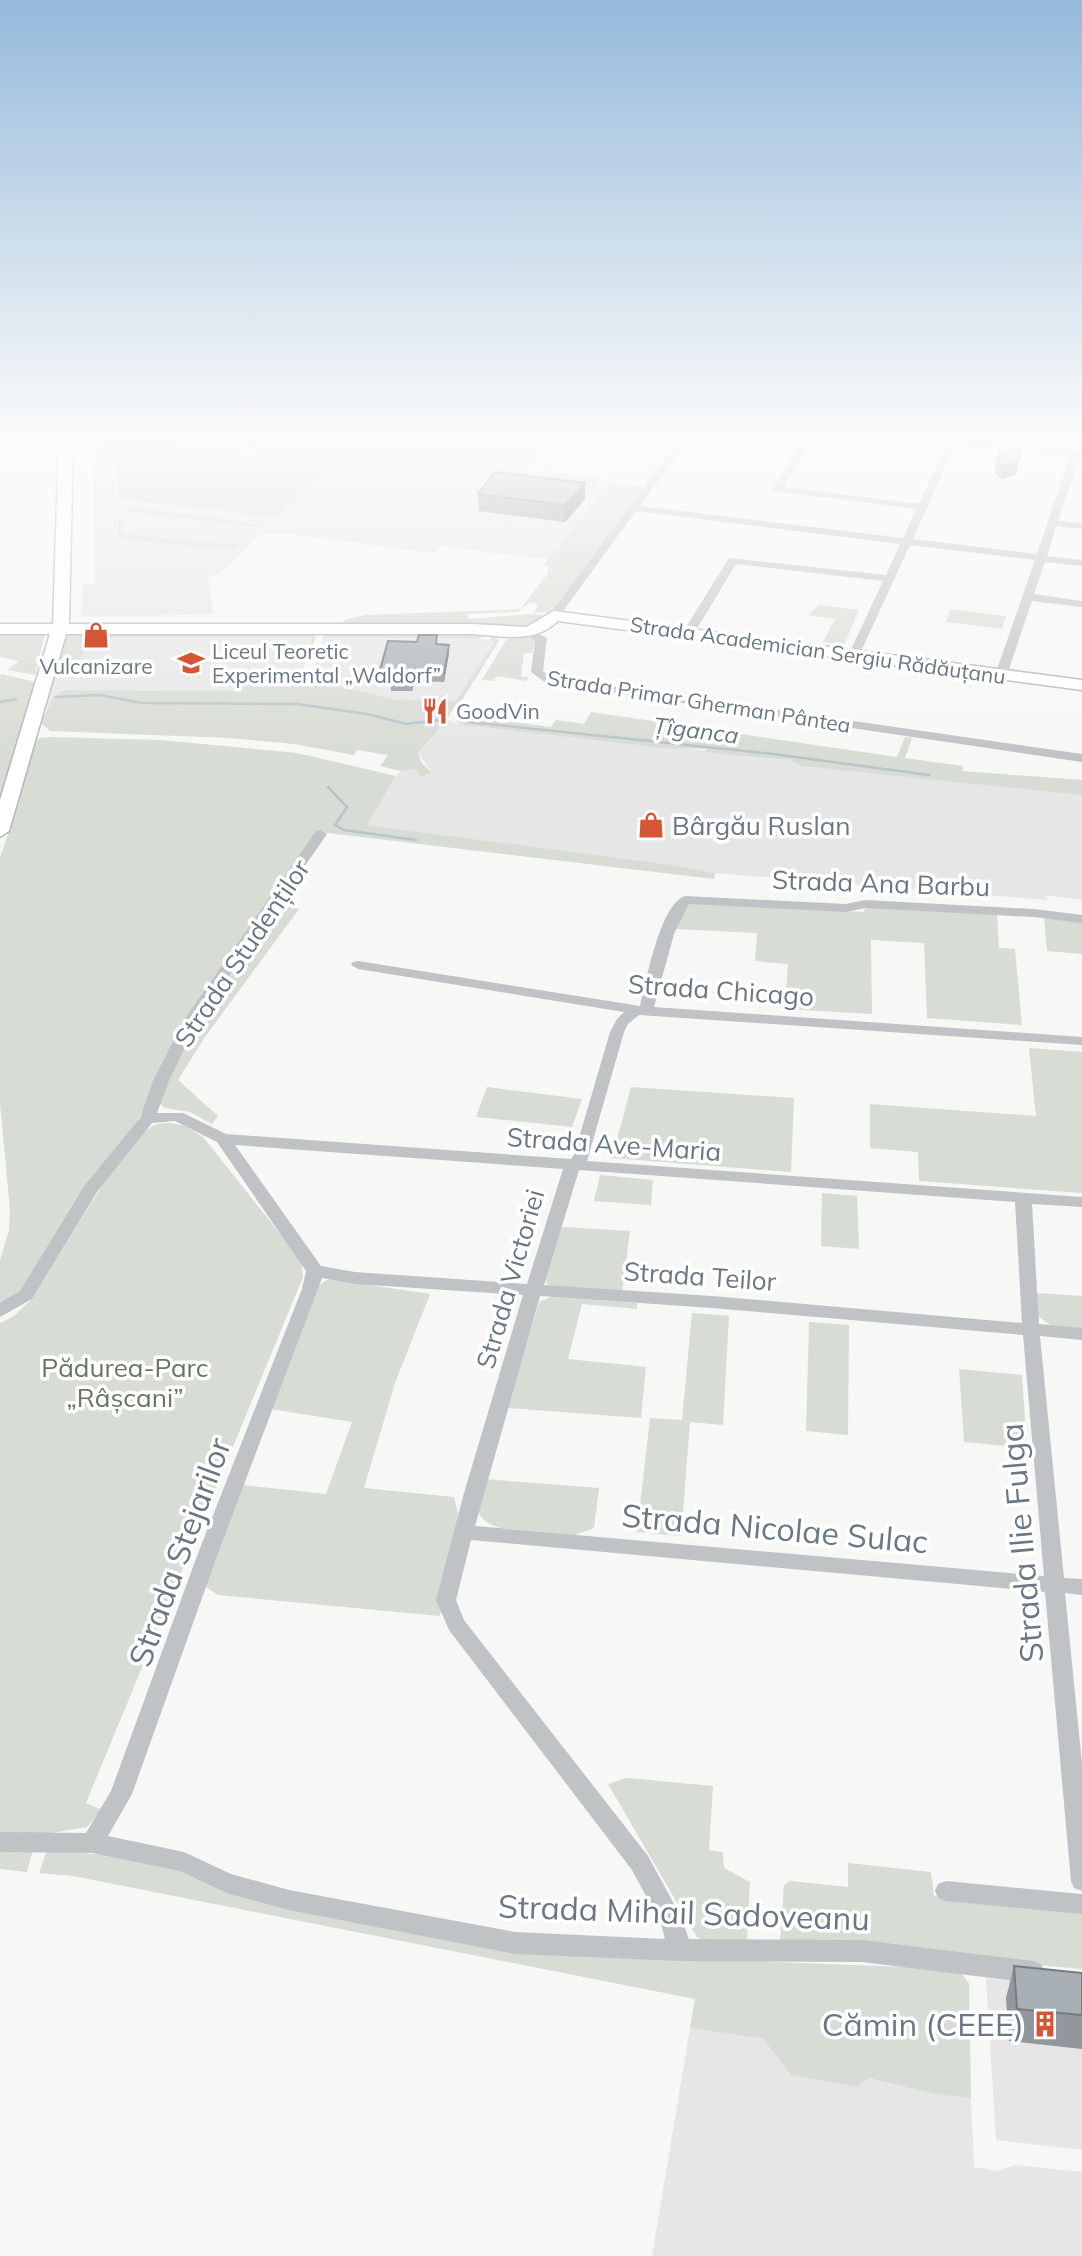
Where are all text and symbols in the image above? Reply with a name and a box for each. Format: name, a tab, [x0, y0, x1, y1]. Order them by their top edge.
street label: Strada Academician Sergiu Rădăuțanu	[629, 611, 1007, 690]
shop icon: Vulcanizare	[81, 620, 111, 650]
place label: Liceul Teoretic Experimental „Waldorf”	[212, 638, 441, 688]
school or university icon: Liceul Teoretic Experimental „Waldorf”	[176, 648, 206, 678]
place label: Vulcanizare	[39, 653, 153, 679]
street label: Strada Primar Gherman Pântea	[545, 664, 853, 738]
restaurant icon: GoodVin	[420, 696, 450, 726]
place label: GoodVin	[456, 698, 540, 724]
water label: Țîganca	[652, 710, 740, 751]
place label: Bârgău Ruslan	[672, 809, 851, 842]
shop icon: Bârgău Ruslan	[636, 810, 666, 840]
street label: Strada Studenților	[167, 852, 317, 1053]
street label: Strada Ana Barbu	[771, 863, 991, 903]
street label: Strada Chicago	[627, 967, 815, 1013]
street label: Strada Ave-Maria	[506, 1120, 722, 1168]
street label: Strada Victoriei	[469, 1185, 551, 1373]
street label: Strada Teilor	[623, 1254, 778, 1298]
park label: Pădurea-Parc „Râșcani”	[41, 1351, 209, 1414]
street label: Strada Ilie Fulga	[991, 1422, 1051, 1664]
street label: Strada Stejarilor	[119, 1432, 239, 1672]
street label: Strada Nicolae Sulac	[620, 1495, 930, 1561]
street label: Strada Mihail Sadoveanu	[497, 1886, 871, 1938]
place label: Cămin (CEEE)	[822, 2004, 1024, 2044]
building icon: Cămin (CEEE)	[1030, 2009, 1060, 2039]

